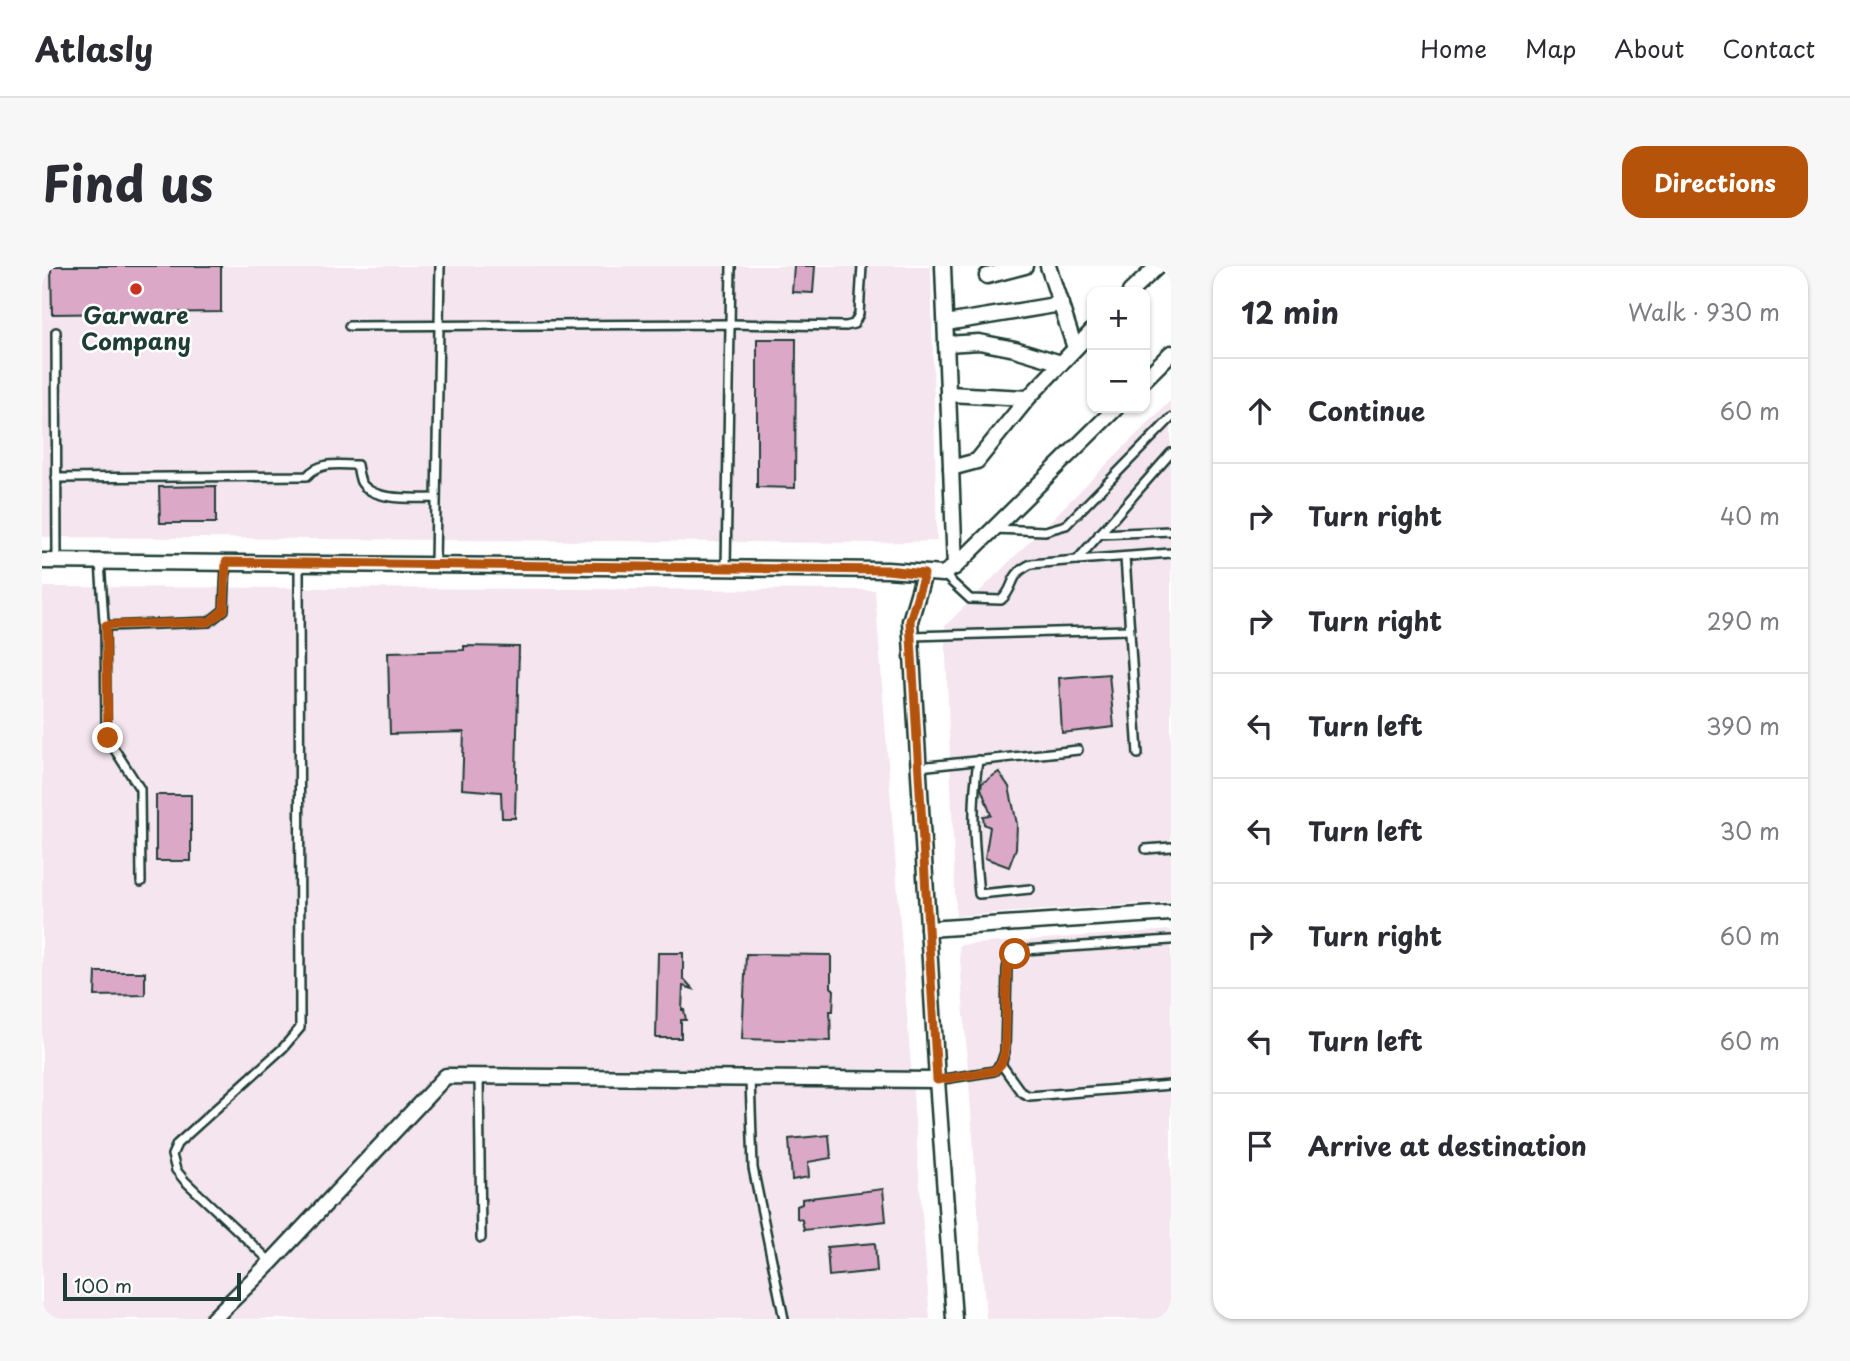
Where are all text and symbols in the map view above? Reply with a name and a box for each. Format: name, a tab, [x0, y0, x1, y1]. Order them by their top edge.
text: Atlasly	[35, 23, 153, 73]
text: Home	[1420, 30, 1487, 66]
text: Map	[1525, 30, 1576, 66]
text: About	[1614, 30, 1684, 66]
text: Contact	[1722, 30, 1815, 66]
text: Find us	[42, 145, 213, 219]
button: Directions	[1622, 146, 1808, 218]
marker: Garware Company	[128, 281, 144, 297]
map controls	[1087, 287, 1150, 413]
button: +	[1087, 287, 1150, 350]
text: 12 min	[1241, 289, 1339, 334]
text: Walk · 930 m	[1628, 294, 1780, 329]
place label: Garware Company	[81, 297, 191, 358]
button: −	[1087, 350, 1150, 413]
text: Continue	[1308, 391, 1425, 430]
icon: ahead	[1241, 392, 1279, 430]
text: 60 m	[1720, 393, 1780, 428]
text: Turn right	[1308, 496, 1442, 535]
icon: right	[1241, 497, 1279, 535]
text: 40 m	[1720, 498, 1780, 533]
text: Turn right	[1308, 601, 1442, 640]
icon: right	[1241, 602, 1279, 640]
text: 290 m	[1707, 603, 1780, 638]
text: Turn left	[1308, 706, 1423, 745]
icon: left	[1241, 707, 1279, 745]
text: 390 m	[1706, 708, 1780, 743]
route end	[92, 722, 123, 753]
text: Turn left	[1308, 811, 1423, 850]
icon: left	[1241, 812, 1279, 850]
text: 30 m	[1719, 813, 1780, 848]
text: Turn right	[1308, 916, 1442, 955]
icon: right	[1241, 917, 1279, 955]
text: 60 m	[1720, 918, 1780, 953]
route start	[999, 938, 1030, 969]
text: Turn left	[1308, 1021, 1423, 1060]
icon: left	[1241, 1022, 1279, 1060]
text: 60 m	[1720, 1023, 1780, 1058]
text: Arrive at destination	[1308, 1126, 1587, 1165]
icon: arrive	[1241, 1127, 1279, 1165]
scale bar	[63, 1270, 242, 1302]
text: 100 m	[74, 1271, 132, 1299]

